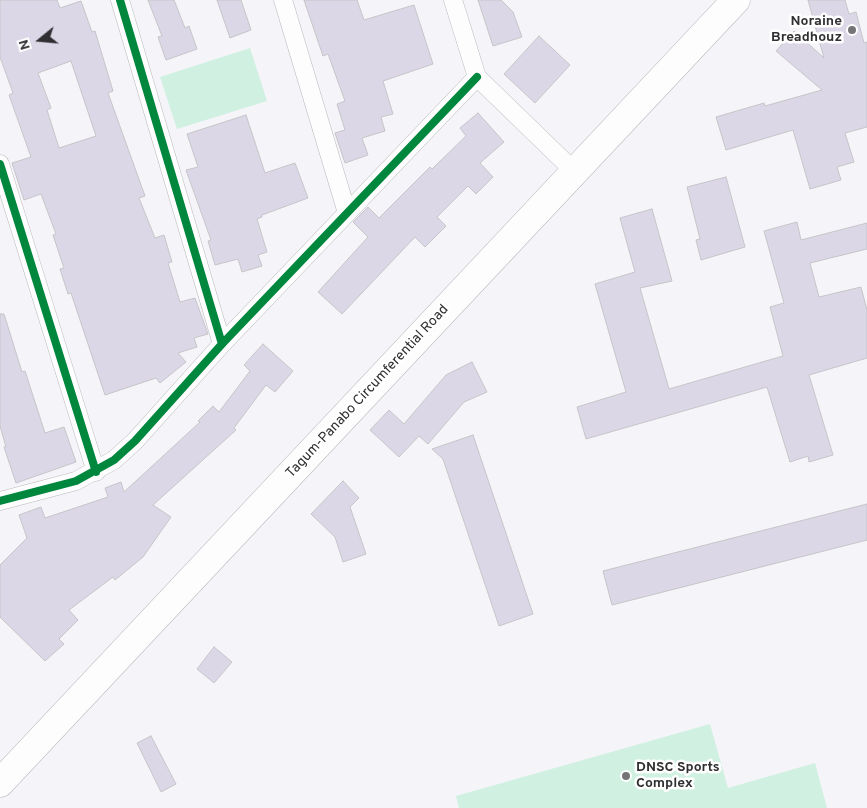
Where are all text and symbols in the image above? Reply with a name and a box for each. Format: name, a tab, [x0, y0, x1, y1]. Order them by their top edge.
place label: Noraine Breadhouz	[771, 14, 842, 46]
north arrow	[15, 15, 65, 65]
marker: Noraine Breadhouz	[846, 24, 858, 36]
text: N	[16, 37, 35, 52]
street label: Tagum-Panabo Circumferential Road	[283, 302, 453, 482]
place label: DNSC Sports Complex	[636, 760, 720, 792]
marker: DNSC Sports Complex	[620, 770, 632, 782]

